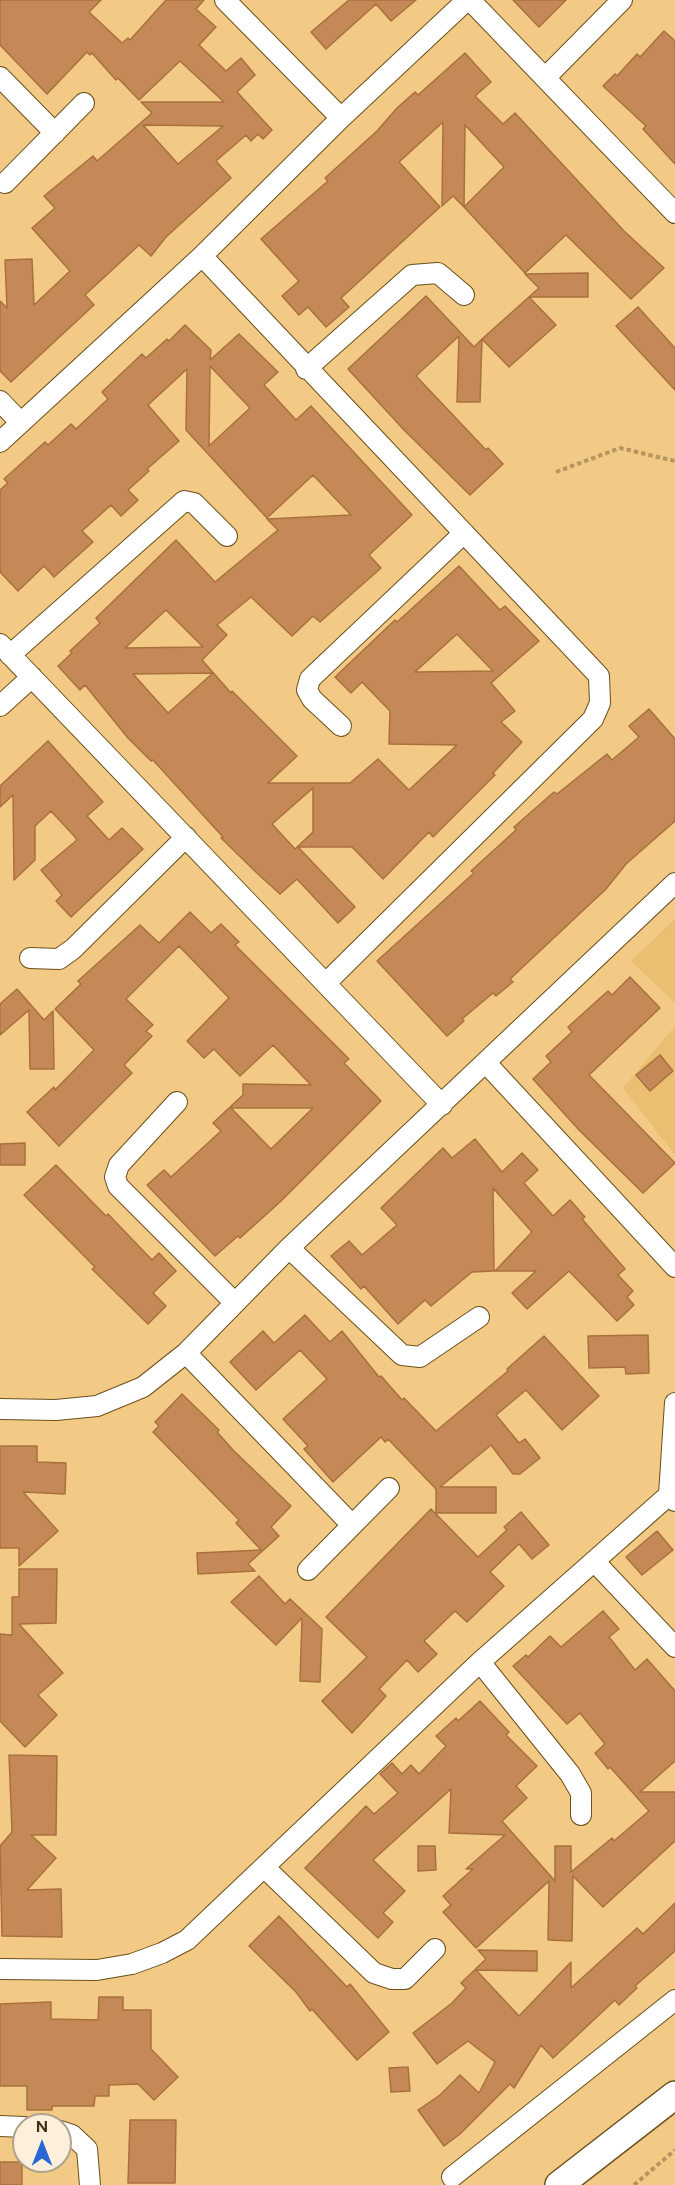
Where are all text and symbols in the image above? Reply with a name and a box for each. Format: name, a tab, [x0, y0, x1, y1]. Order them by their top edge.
north arrow	[12, 2113, 72, 2173]
text: N	[36, 2117, 48, 2136]

